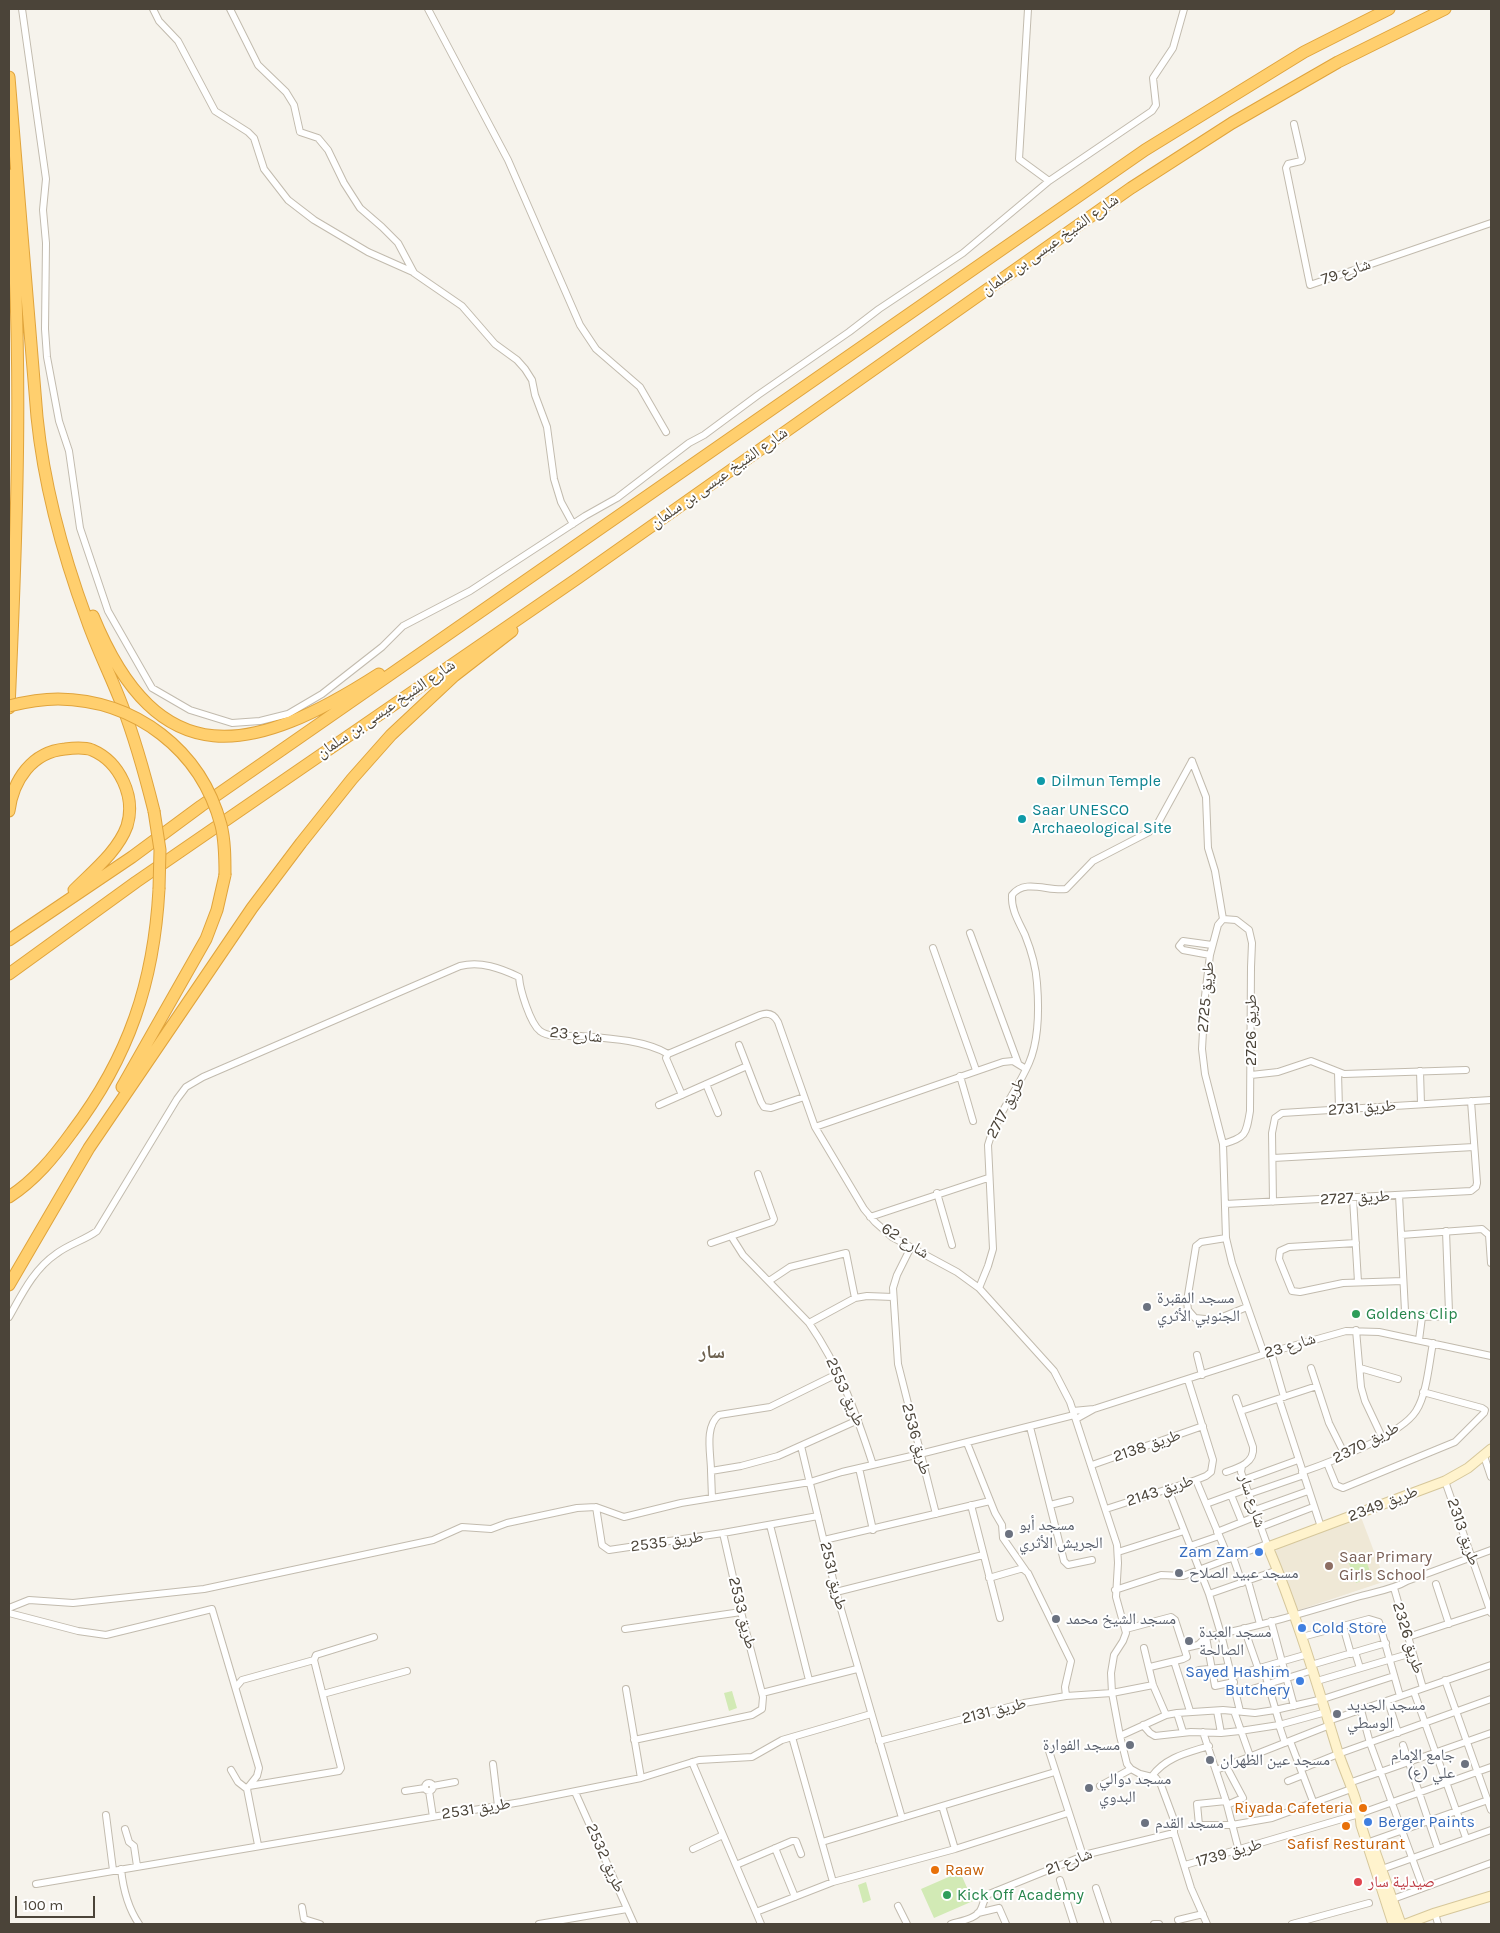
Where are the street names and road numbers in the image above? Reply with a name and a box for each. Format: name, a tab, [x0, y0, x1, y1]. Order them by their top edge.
street label: شارع الشيخ عيسى بن سلمان	[978, 190, 1122, 300]
street label: شارع 79	[1319, 255, 1373, 289]
street label: شارع الشيخ عيسى بن سلمان	[647, 423, 791, 533]
street label: شارع الشيخ عيسى بن سلمان	[313, 655, 459, 763]
street label: طريق 2725	[1193, 960, 1219, 1034]
street label: طريق 2726	[1241, 994, 1261, 1066]
street label: شارع 23	[549, 1023, 603, 1047]
street label: طريق 2717	[982, 1074, 1030, 1142]
street label: طريق 2731	[1327, 1096, 1397, 1120]
street label: طريق 2727	[1319, 1187, 1391, 1209]
street label: شارع 62	[878, 1219, 932, 1263]
street label: شارع 23	[1262, 1329, 1318, 1363]
street label: طريق 2553	[821, 1355, 869, 1429]
street label: طريق 2536	[897, 1401, 935, 1477]
street label: طريق 2370	[1329, 1418, 1403, 1468]
street label: طريق 2138	[1111, 1425, 1183, 1467]
street label: طريق 2143	[1124, 1471, 1196, 1511]
street label: شارع سار	[1234, 1472, 1270, 1530]
street label: طريق 2349	[1345, 1482, 1421, 1526]
street label: طريق 2313	[1443, 1496, 1483, 1568]
street label: طريق 2535	[629, 1527, 705, 1557]
street label: طريق 2531	[815, 1540, 851, 1612]
street label: طريق 2533	[724, 1575, 760, 1651]
street label: طريق 2326	[1388, 1600, 1428, 1676]
street label: طريق 2131	[960, 1694, 1028, 1728]
street label: طريق 2531	[440, 1794, 512, 1824]
street label: طريق 2532	[581, 1820, 629, 1896]
street label: طريق 1739	[1194, 1834, 1264, 1872]
street label: شارع 21	[1043, 1844, 1095, 1880]

